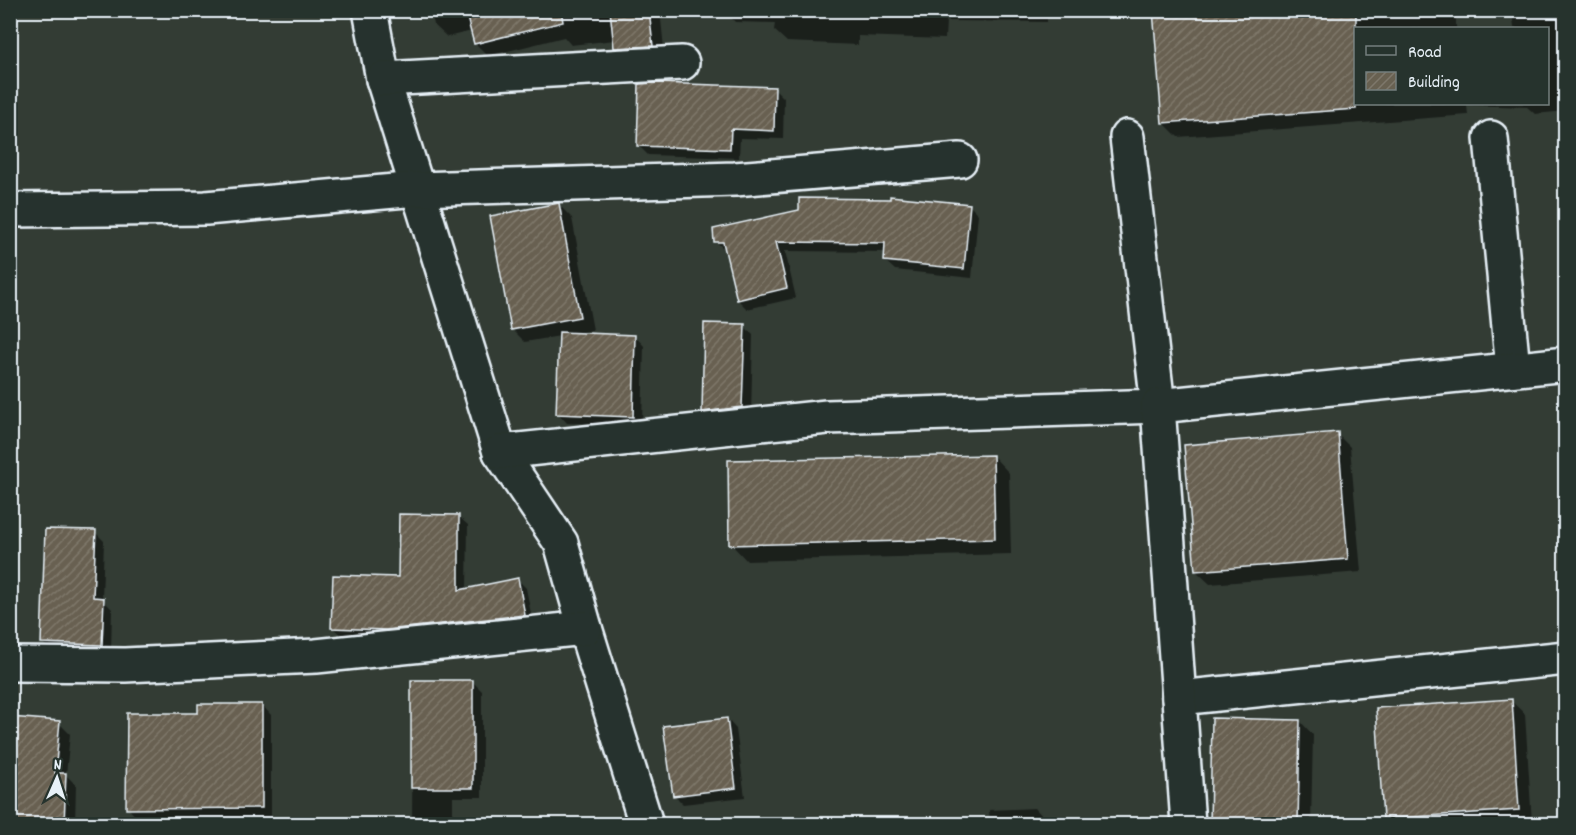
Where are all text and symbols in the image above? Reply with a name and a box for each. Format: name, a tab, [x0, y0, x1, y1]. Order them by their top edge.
legend	[1354, 27, 1549, 105]
text: Road	[1408, 41, 1442, 66]
text: Building	[1408, 71, 1460, 96]
north arrow	[27, 748, 87, 808]
text: N	[53, 754, 62, 777]

